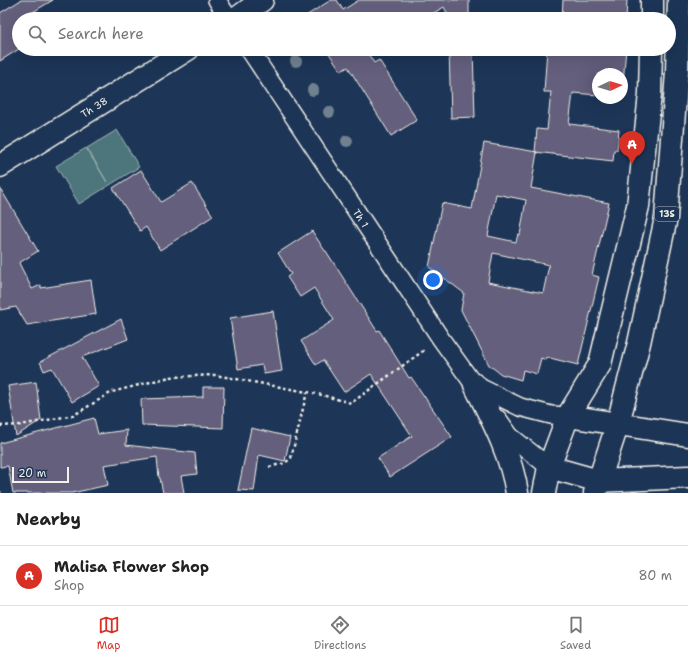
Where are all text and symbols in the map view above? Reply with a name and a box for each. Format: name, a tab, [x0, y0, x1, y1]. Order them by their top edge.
search box	[12, 12, 676, 56]
icon: search	[26, 23, 48, 45]
text: Search here	[58, 24, 144, 44]
north arrow	[592, 68, 628, 104]
street label: Th 38	[78, 94, 110, 121]
pin: A	[619, 131, 645, 164]
street label: Th 1	[350, 207, 371, 230]
road number: 13S	[655, 207, 679, 221]
your location	[423, 270, 443, 290]
scale bar	[12, 465, 69, 484]
text: 20 m	[18, 466, 46, 481]
text: Nearby	[16, 508, 81, 530]
text: Malisa Flower Shop	[54, 557, 209, 577]
text: A	[24, 567, 34, 584]
text: 80 m	[638, 567, 672, 584]
text: Shop	[54, 577, 84, 594]
tab: Map	[97, 614, 120, 653]
tab: Directions	[314, 614, 366, 653]
tab: Saved	[560, 614, 591, 653]

